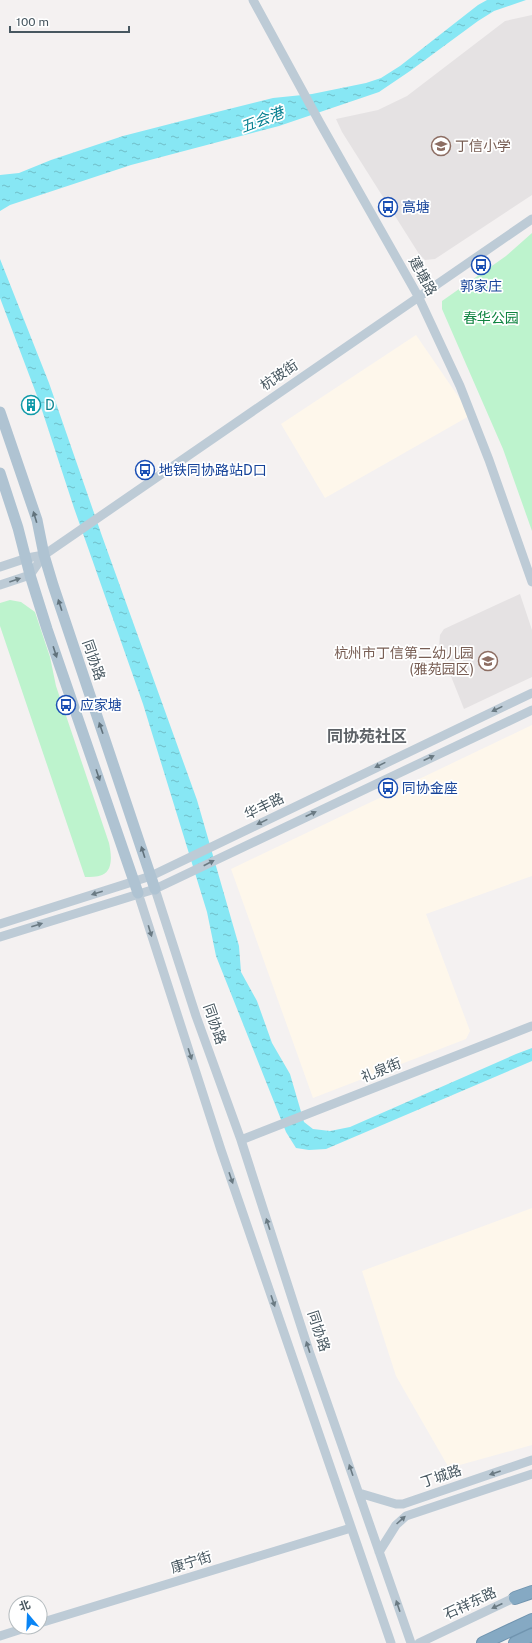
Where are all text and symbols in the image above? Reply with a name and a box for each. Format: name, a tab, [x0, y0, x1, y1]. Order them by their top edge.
scale bar	[10, 8, 129, 34]
text: 100 m	[16, 15, 49, 29]
water label: 五会港	[238, 103, 288, 136]
school or university icon: 丁信小学	[430, 135, 452, 157]
place label: 丁信小学	[455, 138, 511, 154]
bus stop icon: 高塘	[377, 196, 399, 218]
place label: 高塘	[402, 199, 430, 215]
street label: 建塘路	[406, 254, 440, 298]
bus stop icon: 郭家庄	[470, 254, 492, 276]
place label: 郭家庄	[460, 278, 502, 294]
park label: 春华公园	[463, 310, 519, 326]
street label: 杭玻街	[257, 357, 301, 393]
building icon: D	[20, 394, 42, 416]
place label: D	[45, 397, 55, 413]
bus stop icon: 地铁同协路站D口	[134, 459, 156, 481]
place label: 地铁同协路站D口	[159, 462, 267, 478]
one-way arrow	[32, 510, 38, 522]
one-way arrow	[10, 577, 22, 583]
one-way arrow	[56, 599, 62, 611]
street label: 同协路	[80, 638, 108, 682]
place label: 杭州市丁信第二幼儿园 (雅苑园区)	[334, 645, 474, 677]
one-way arrow	[52, 647, 58, 659]
school or university icon: 杭州市丁信第二幼儿园 (雅苑园区)	[477, 650, 499, 672]
bus stop icon: 应家塘	[55, 694, 77, 716]
place label: 应家塘	[80, 697, 122, 713]
one-way arrow	[491, 706, 502, 712]
one-way arrow	[98, 722, 104, 734]
district label: 同协苑社区	[327, 727, 407, 746]
one-way arrow	[423, 755, 435, 761]
one-way arrow	[374, 762, 385, 768]
one-way arrow	[95, 769, 101, 781]
bus stop icon: 同协金座	[377, 777, 399, 799]
place label: 同协金座	[402, 780, 458, 796]
street label: 华丰路	[242, 790, 286, 822]
one-way arrow	[306, 811, 317, 817]
one-way arrow	[257, 819, 268, 825]
one-way arrow	[139, 845, 145, 857]
one-way arrow	[203, 860, 214, 866]
one-way arrow	[90, 890, 102, 896]
one-way arrow	[32, 922, 44, 928]
one-way arrow	[147, 925, 153, 937]
street label: 同协路	[201, 1002, 229, 1046]
one-way arrow	[187, 1049, 193, 1061]
street label: 礼泉街	[359, 1055, 403, 1085]
one-way arrow	[228, 1172, 234, 1184]
one-way arrow	[265, 1217, 271, 1229]
one-way arrow	[270, 1295, 276, 1307]
street label: 同协路	[305, 1309, 333, 1353]
one-way arrow	[305, 1341, 311, 1353]
street label: 丁城路	[419, 1462, 463, 1490]
one-way arrow	[347, 1464, 353, 1476]
one-way arrow	[489, 1470, 501, 1476]
one-way arrow	[396, 1516, 406, 1525]
street label: 康宁街	[169, 1548, 213, 1576]
street label: 石祥东路	[441, 1584, 499, 1622]
north arrow	[8, 1595, 48, 1635]
text: 北	[18, 1598, 32, 1613]
one-way arrow	[395, 1600, 401, 1612]
one-way arrow	[491, 1603, 502, 1609]

